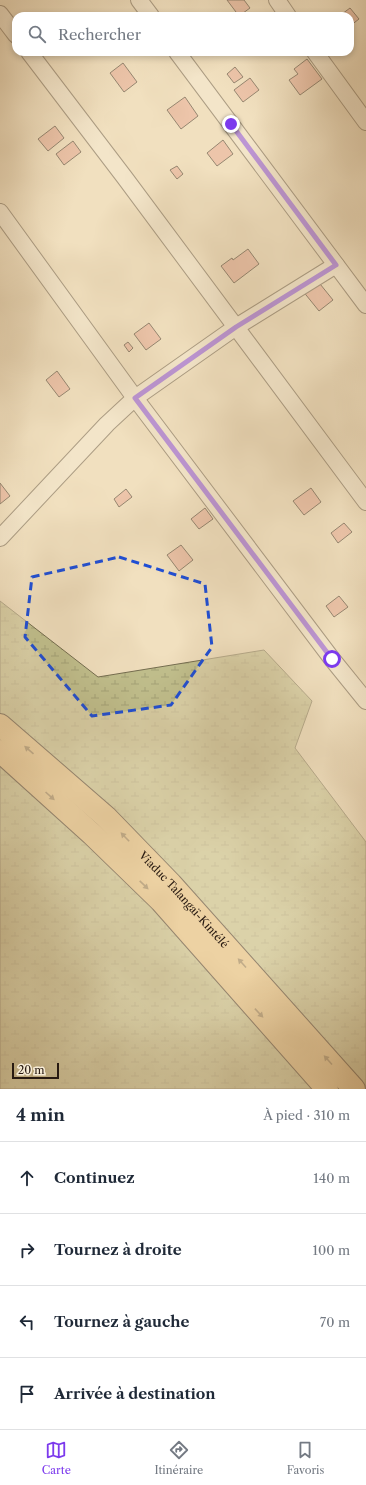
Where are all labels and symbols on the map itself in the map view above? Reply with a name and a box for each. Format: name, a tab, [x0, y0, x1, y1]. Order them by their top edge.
route end	[222, 115, 240, 133]
route start	[323, 650, 341, 668]
one-way arrow	[23, 745, 34, 754]
one-way arrow	[45, 791, 55, 800]
one-way arrow	[120, 832, 130, 842]
street label: Viaduc Talangaï-Kintélé	[135, 848, 232, 951]
one-way arrow	[139, 880, 149, 890]
one-way arrow	[237, 958, 246, 968]
one-way arrow	[255, 1008, 264, 1018]
one-way arrow	[324, 1055, 333, 1065]
scale bar	[12, 1061, 59, 1080]

